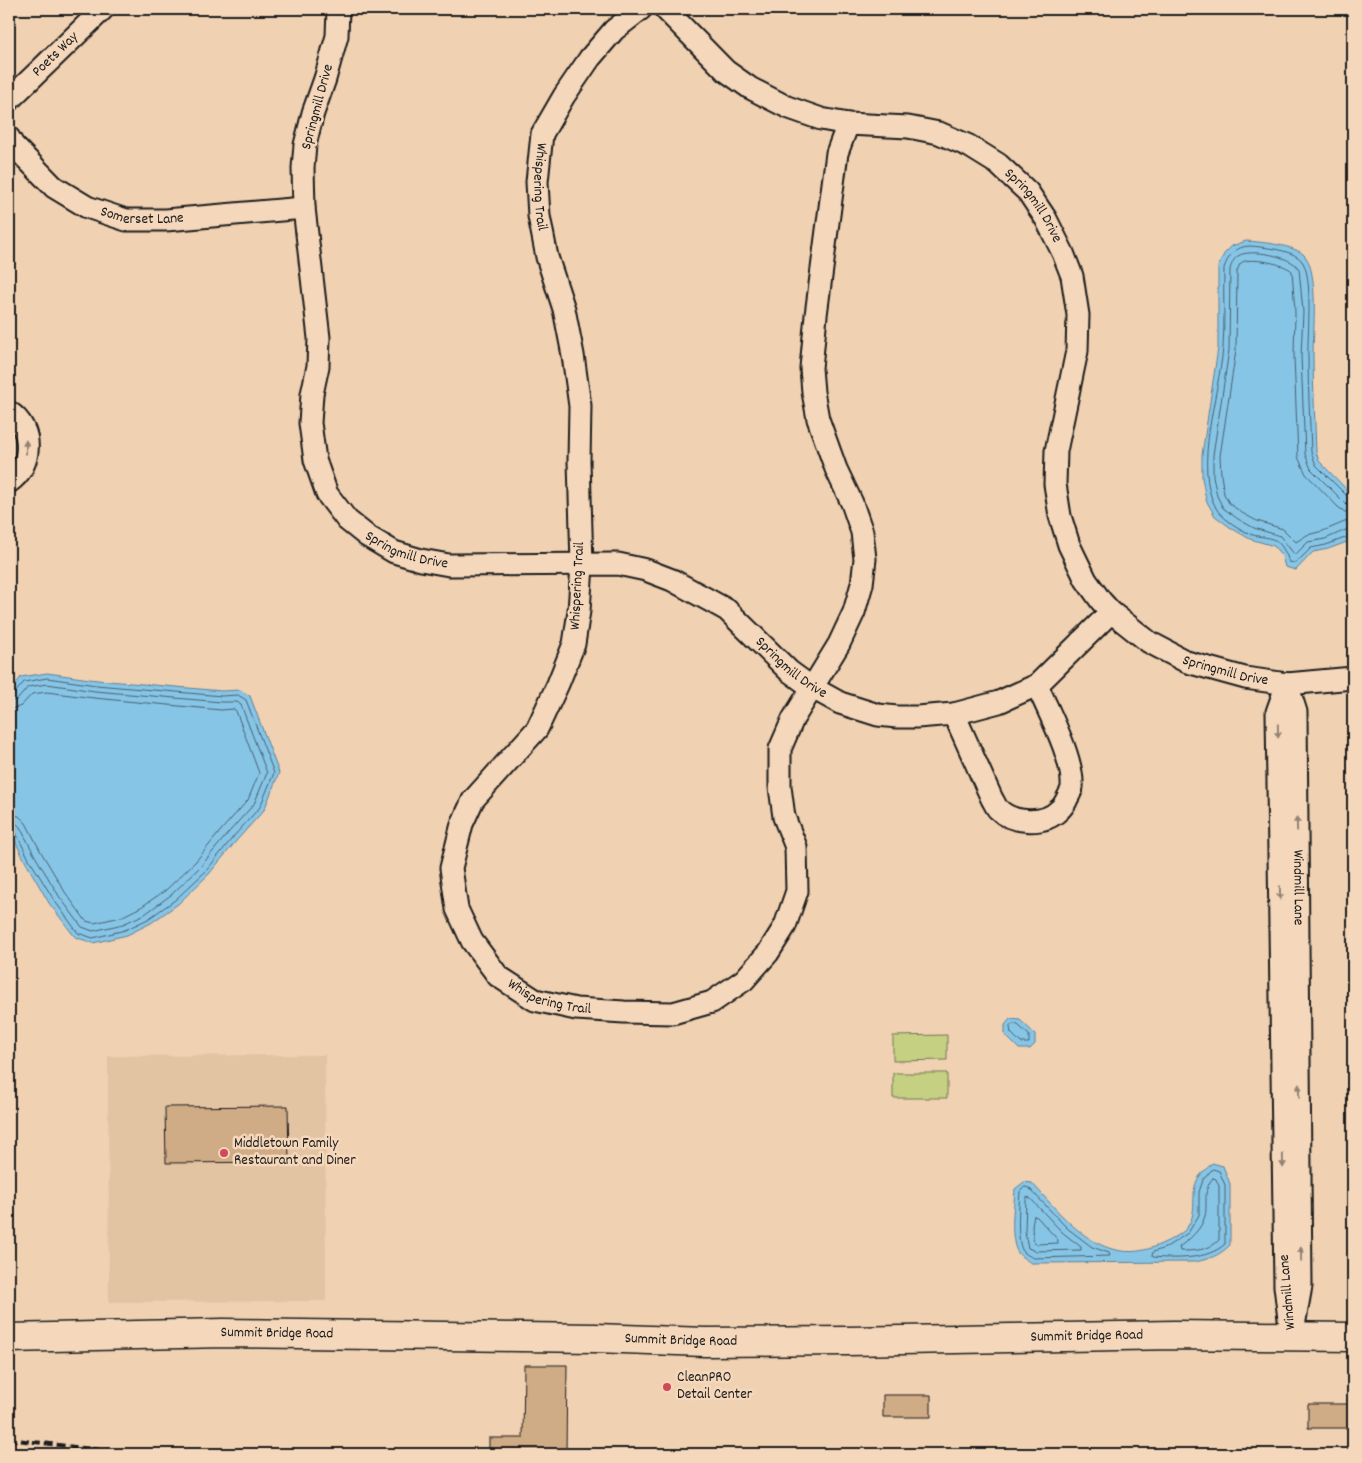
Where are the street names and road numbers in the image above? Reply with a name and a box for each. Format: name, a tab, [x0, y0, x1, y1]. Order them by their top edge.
street label: Poets Way	[28, 26, 85, 83]
street label: Springmill Drive	[296, 61, 340, 152]
street label: Whispering Trail	[526, 142, 553, 233]
street label: Springmill Drive	[999, 163, 1067, 247]
street label: Somerset Lane	[97, 201, 185, 231]
street label: Springmill Drive	[360, 526, 450, 576]
street label: Whispering Trail	[565, 541, 591, 631]
street label: Springmill Drive	[750, 632, 831, 705]
street label: Springmill Drive	[1178, 650, 1270, 692]
street label: Windmill Lane	[1286, 850, 1309, 926]
street label: Whispering Trail	[503, 974, 592, 1021]
street label: Windmill Lane	[1274, 1253, 1302, 1331]
street label: Summit Bridge Road	[220, 1322, 333, 1345]
street label: Summit Bridge Road	[1030, 1325, 1143, 1349]
street label: Summit Bridge Road	[624, 1328, 737, 1353]

